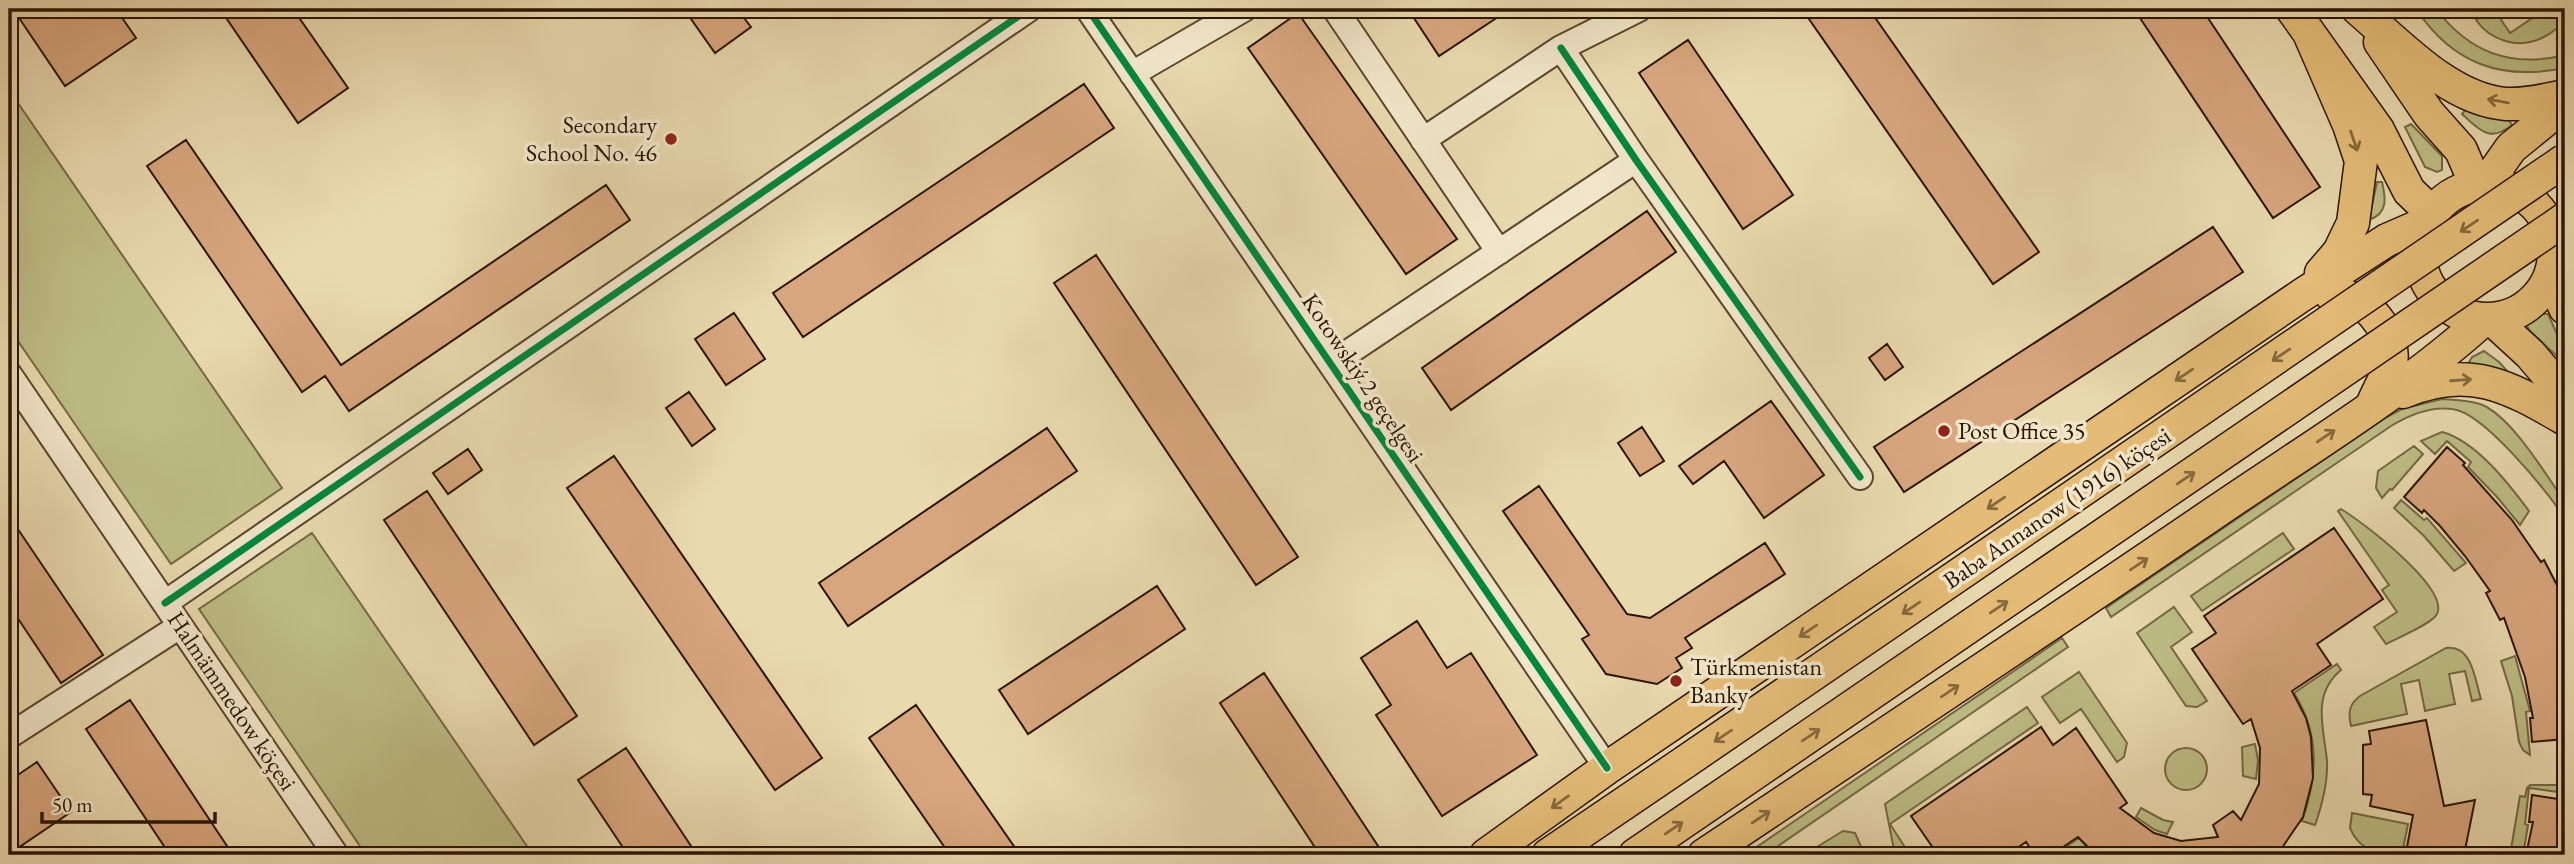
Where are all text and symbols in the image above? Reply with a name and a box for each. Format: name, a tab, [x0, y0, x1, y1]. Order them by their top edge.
one-way arrow	[2487, 94, 2510, 107]
place label: Secondary School No. 46	[526, 109, 657, 168]
one-way arrow	[2349, 130, 2361, 152]
marker: Secondary School No. 46	[663, 131, 679, 147]
one-way arrow	[2459, 219, 2479, 233]
street label: Kotowskiý 2 geçelgesi	[1295, 287, 1432, 468]
one-way arrow	[2272, 348, 2291, 362]
one-way arrow	[2175, 368, 2195, 382]
one-way arrow	[2449, 373, 2472, 386]
place label: Post Office 35	[1958, 415, 2085, 446]
street label: Baba Annanow (1916) köçesi	[1937, 420, 2177, 595]
marker: Post Office 35	[1936, 423, 1952, 439]
one-way arrow	[2316, 429, 2336, 443]
one-way arrow	[2176, 471, 2195, 485]
one-way arrow	[1987, 496, 2007, 510]
one-way arrow	[2129, 557, 2148, 571]
one-way arrow	[1989, 600, 2008, 614]
one-way arrow	[1902, 601, 1921, 615]
street label: Halmämmedow köçesi	[161, 605, 304, 796]
one-way arrow	[1799, 624, 1819, 638]
place label: Türkmenistan Banky	[1690, 651, 1822, 710]
marker: Türkmenistan Banky	[1668, 673, 1684, 689]
one-way arrow	[1940, 684, 1959, 698]
one-way arrow	[1801, 728, 1820, 742]
one-way arrow	[1714, 730, 1734, 744]
scale bar	[42, 780, 215, 824]
text: 50 m	[52, 791, 93, 818]
one-way arrow	[1551, 794, 1570, 809]
one-way arrow	[1750, 810, 1770, 824]
one-way arrow	[1664, 821, 1684, 835]

